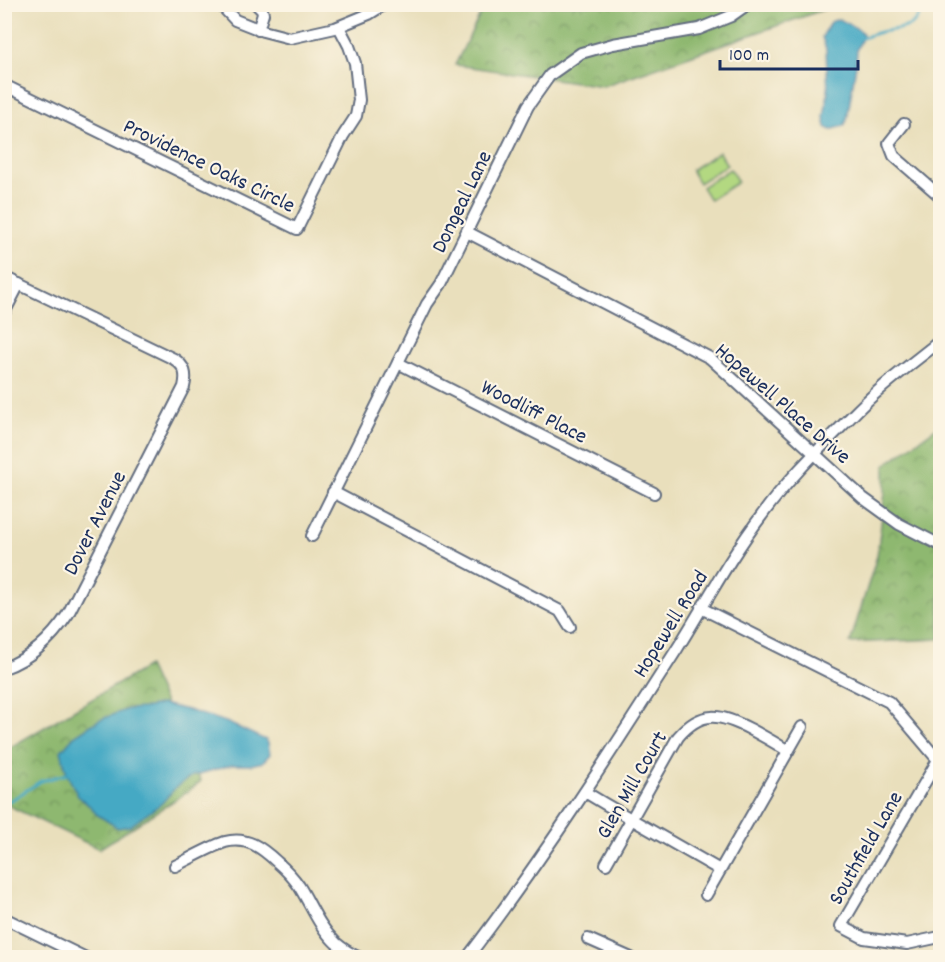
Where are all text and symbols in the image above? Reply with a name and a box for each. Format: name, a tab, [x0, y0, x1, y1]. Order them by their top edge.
scale bar	[720, 33, 858, 71]
text: 100 m	[729, 44, 769, 69]
street label: Providence Oaks Circle	[117, 112, 300, 222]
street label: Dongeal Lane	[425, 146, 501, 259]
street label: Hopewell Place Drive	[707, 337, 857, 473]
street label: Woodliff Place	[475, 373, 592, 453]
street label: Dover Avenue	[57, 466, 136, 581]
street label: Hopewell Road	[627, 565, 717, 685]
street label: Glen Mill Court	[590, 726, 676, 845]
street label: Southfield Lane	[822, 786, 912, 911]

